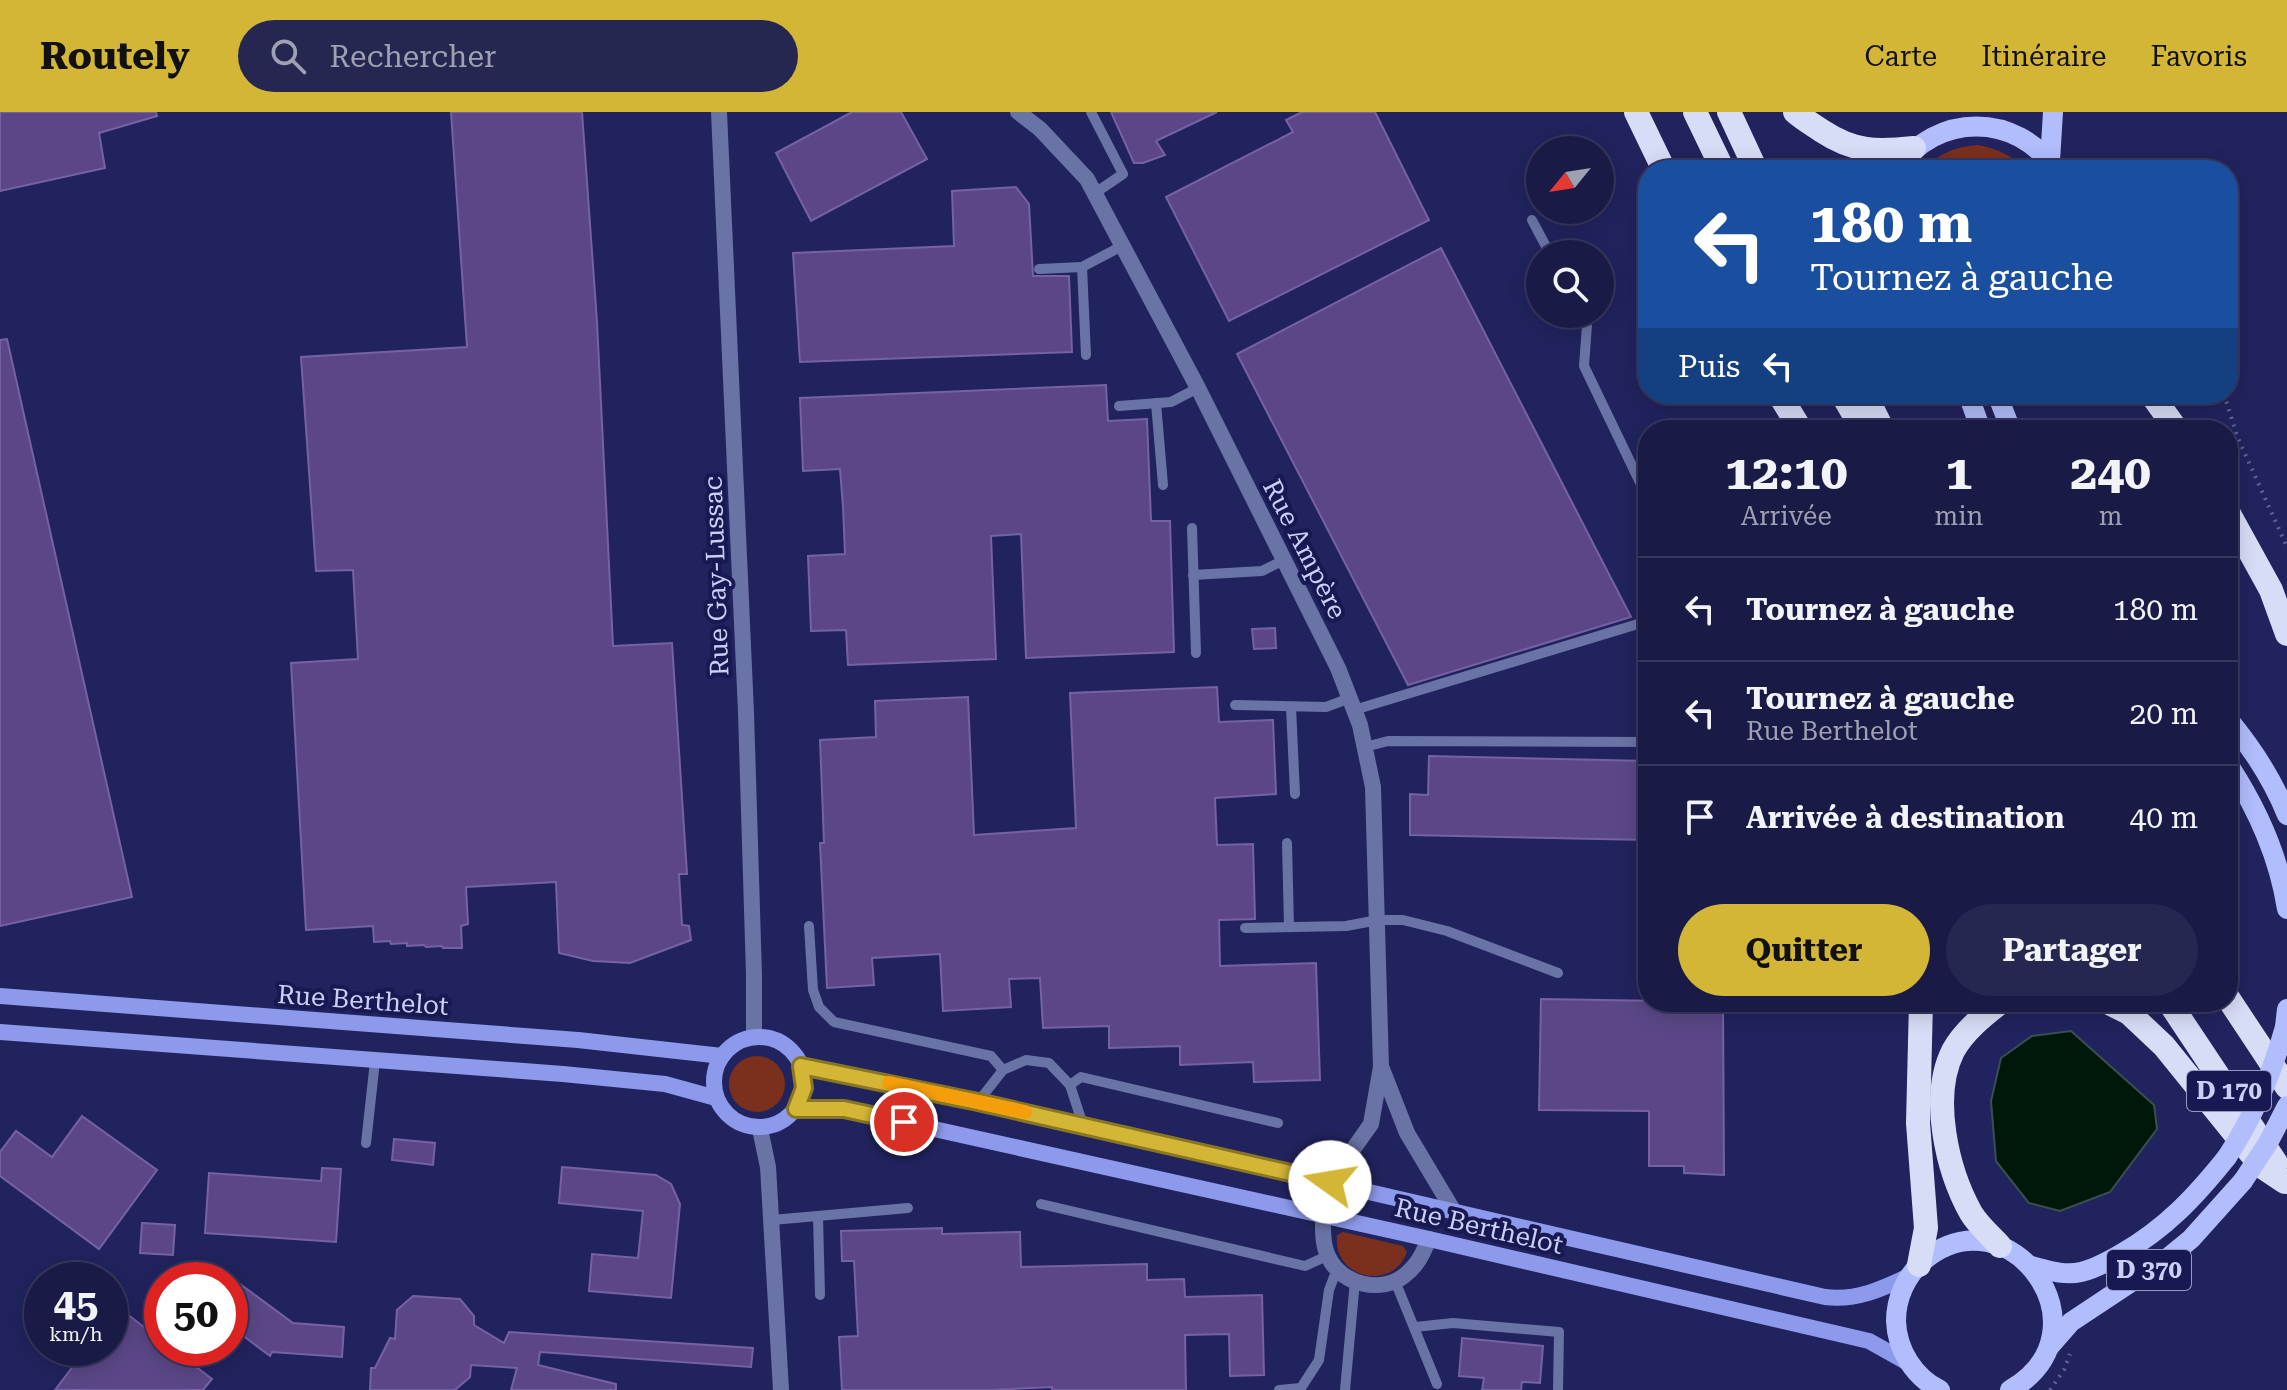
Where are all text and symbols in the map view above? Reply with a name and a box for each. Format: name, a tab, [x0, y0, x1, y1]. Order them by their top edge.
search box	[238, 20, 798, 92]
text: Routely	[40, 34, 190, 78]
icon: search	[266, 34, 310, 78]
text: Rechercher	[330, 39, 496, 74]
text: Carte	[1864, 40, 1937, 73]
text: Itinéraire	[1981, 40, 2106, 73]
text: Favoris	[2150, 40, 2247, 73]
north arrow	[1526, 136, 1614, 224]
map controls	[1526, 136, 1614, 328]
text: 180 m	[1810, 190, 1972, 256]
icon: left	[1678, 192, 1782, 296]
button: search	[1526, 240, 1614, 328]
text: Tournez à gauche	[1810, 257, 2113, 299]
icon: left	[1756, 344, 1800, 388]
text: Puis	[1678, 349, 1740, 384]
text: 12:10	[1725, 445, 1848, 501]
text: 1	[1945, 445, 1972, 501]
text: 240	[2070, 445, 2151, 501]
street label: Rue Ampère	[1257, 474, 1353, 624]
street label: Rue Gay-Lussac	[698, 475, 734, 677]
text: Arrivée	[1741, 501, 1832, 531]
text: min	[1935, 501, 1983, 531]
text: m	[2099, 501, 2123, 531]
icon: left	[1678, 587, 1722, 631]
text: Tournez à gauche	[1746, 592, 2015, 627]
text: 180 m	[2113, 592, 2198, 627]
text: Tournez à gauche	[1746, 681, 2015, 716]
icon: left	[1678, 691, 1722, 735]
text: 20 m	[2129, 696, 2198, 731]
text: Rue Berthelot	[1746, 716, 1918, 746]
icon: arrive	[1678, 795, 1722, 839]
text: Arrivée à destination	[1746, 800, 2065, 835]
text: 40 m	[2129, 800, 2198, 835]
button: Quitter	[1678, 904, 1930, 996]
button: Partager	[1946, 904, 2198, 996]
street label: Rue Berthelot	[276, 979, 450, 1021]
road number: D 170	[2187, 1071, 2271, 1111]
pin	[870, 1088, 938, 1156]
icon: arrive	[882, 1100, 926, 1144]
position arrow	[1288, 1140, 1372, 1224]
street label: Rue Berthelot	[1392, 1192, 1566, 1260]
road number: D 370	[2107, 1250, 2191, 1290]
speed limit sign: 50	[144, 1262, 248, 1366]
text: 45	[54, 1280, 98, 1327]
text: km/h	[49, 1322, 103, 1346]

